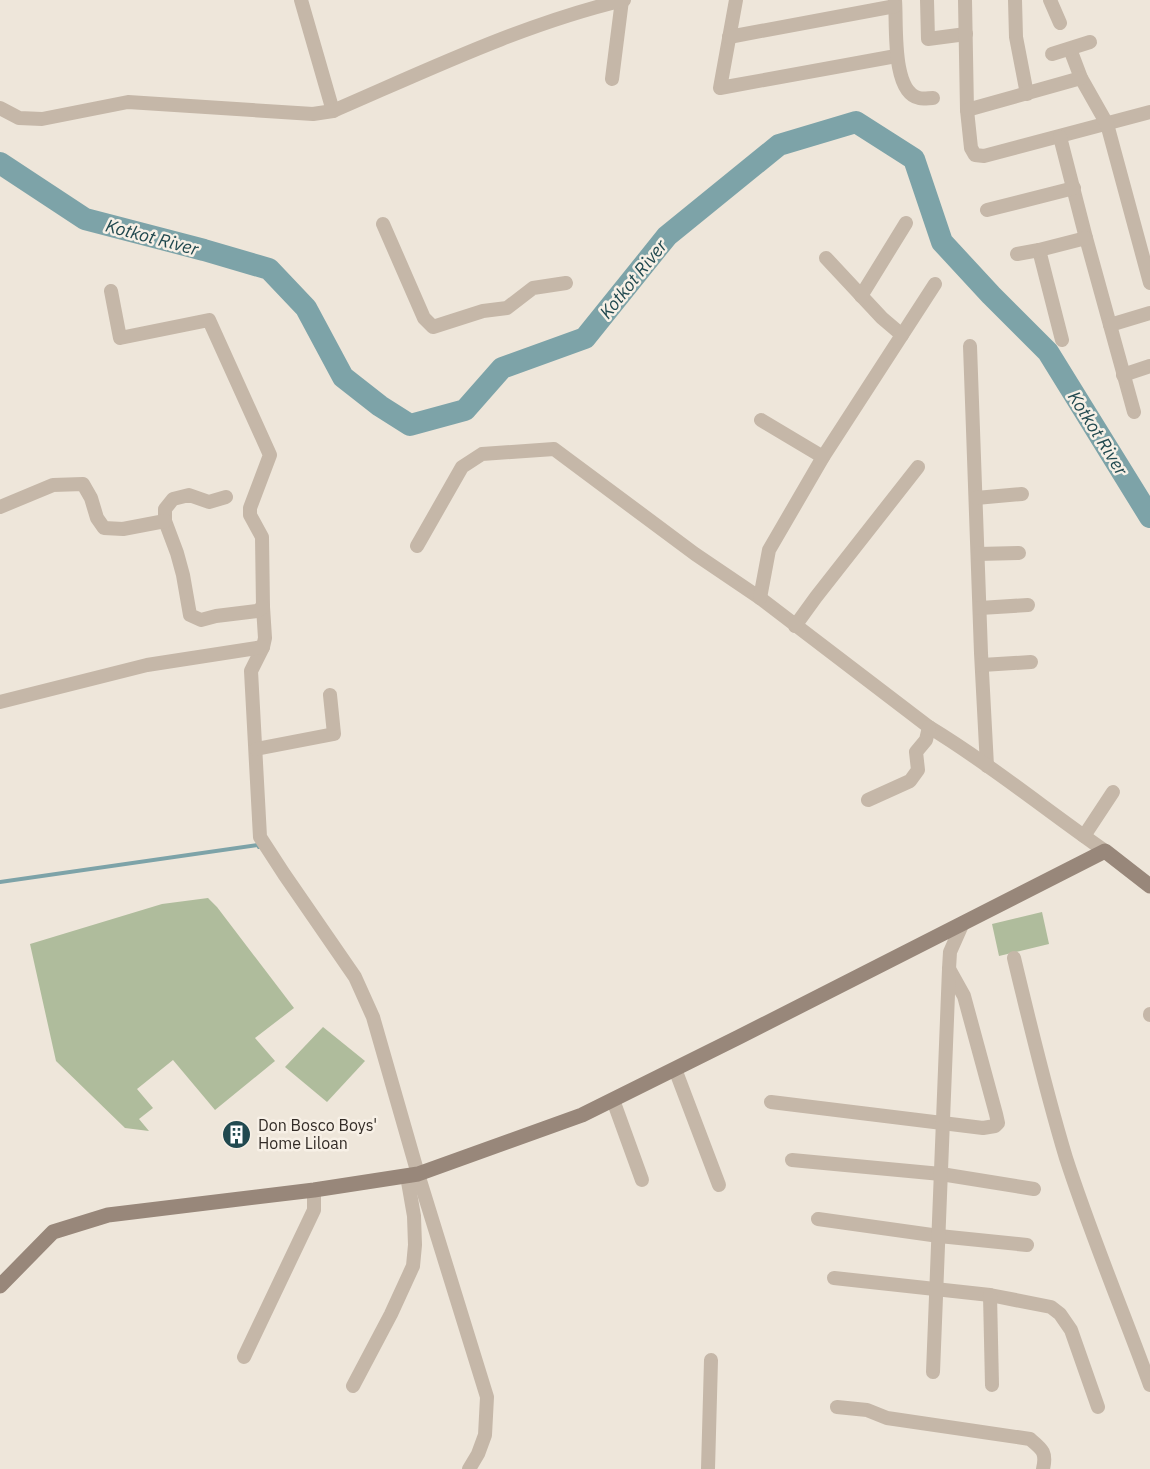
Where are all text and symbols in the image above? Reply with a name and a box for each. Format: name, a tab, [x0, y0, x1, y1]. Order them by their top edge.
water label: Kotkot River	[103, 214, 201, 261]
water label: Kotkot River	[594, 234, 672, 323]
water label: Kotkot River	[1063, 387, 1133, 480]
place label: Don Bosco Boys' Home Liloan	[258, 1115, 377, 1153]
building icon: Don Bosco Boys' Home Liloan	[221, 1118, 253, 1150]

